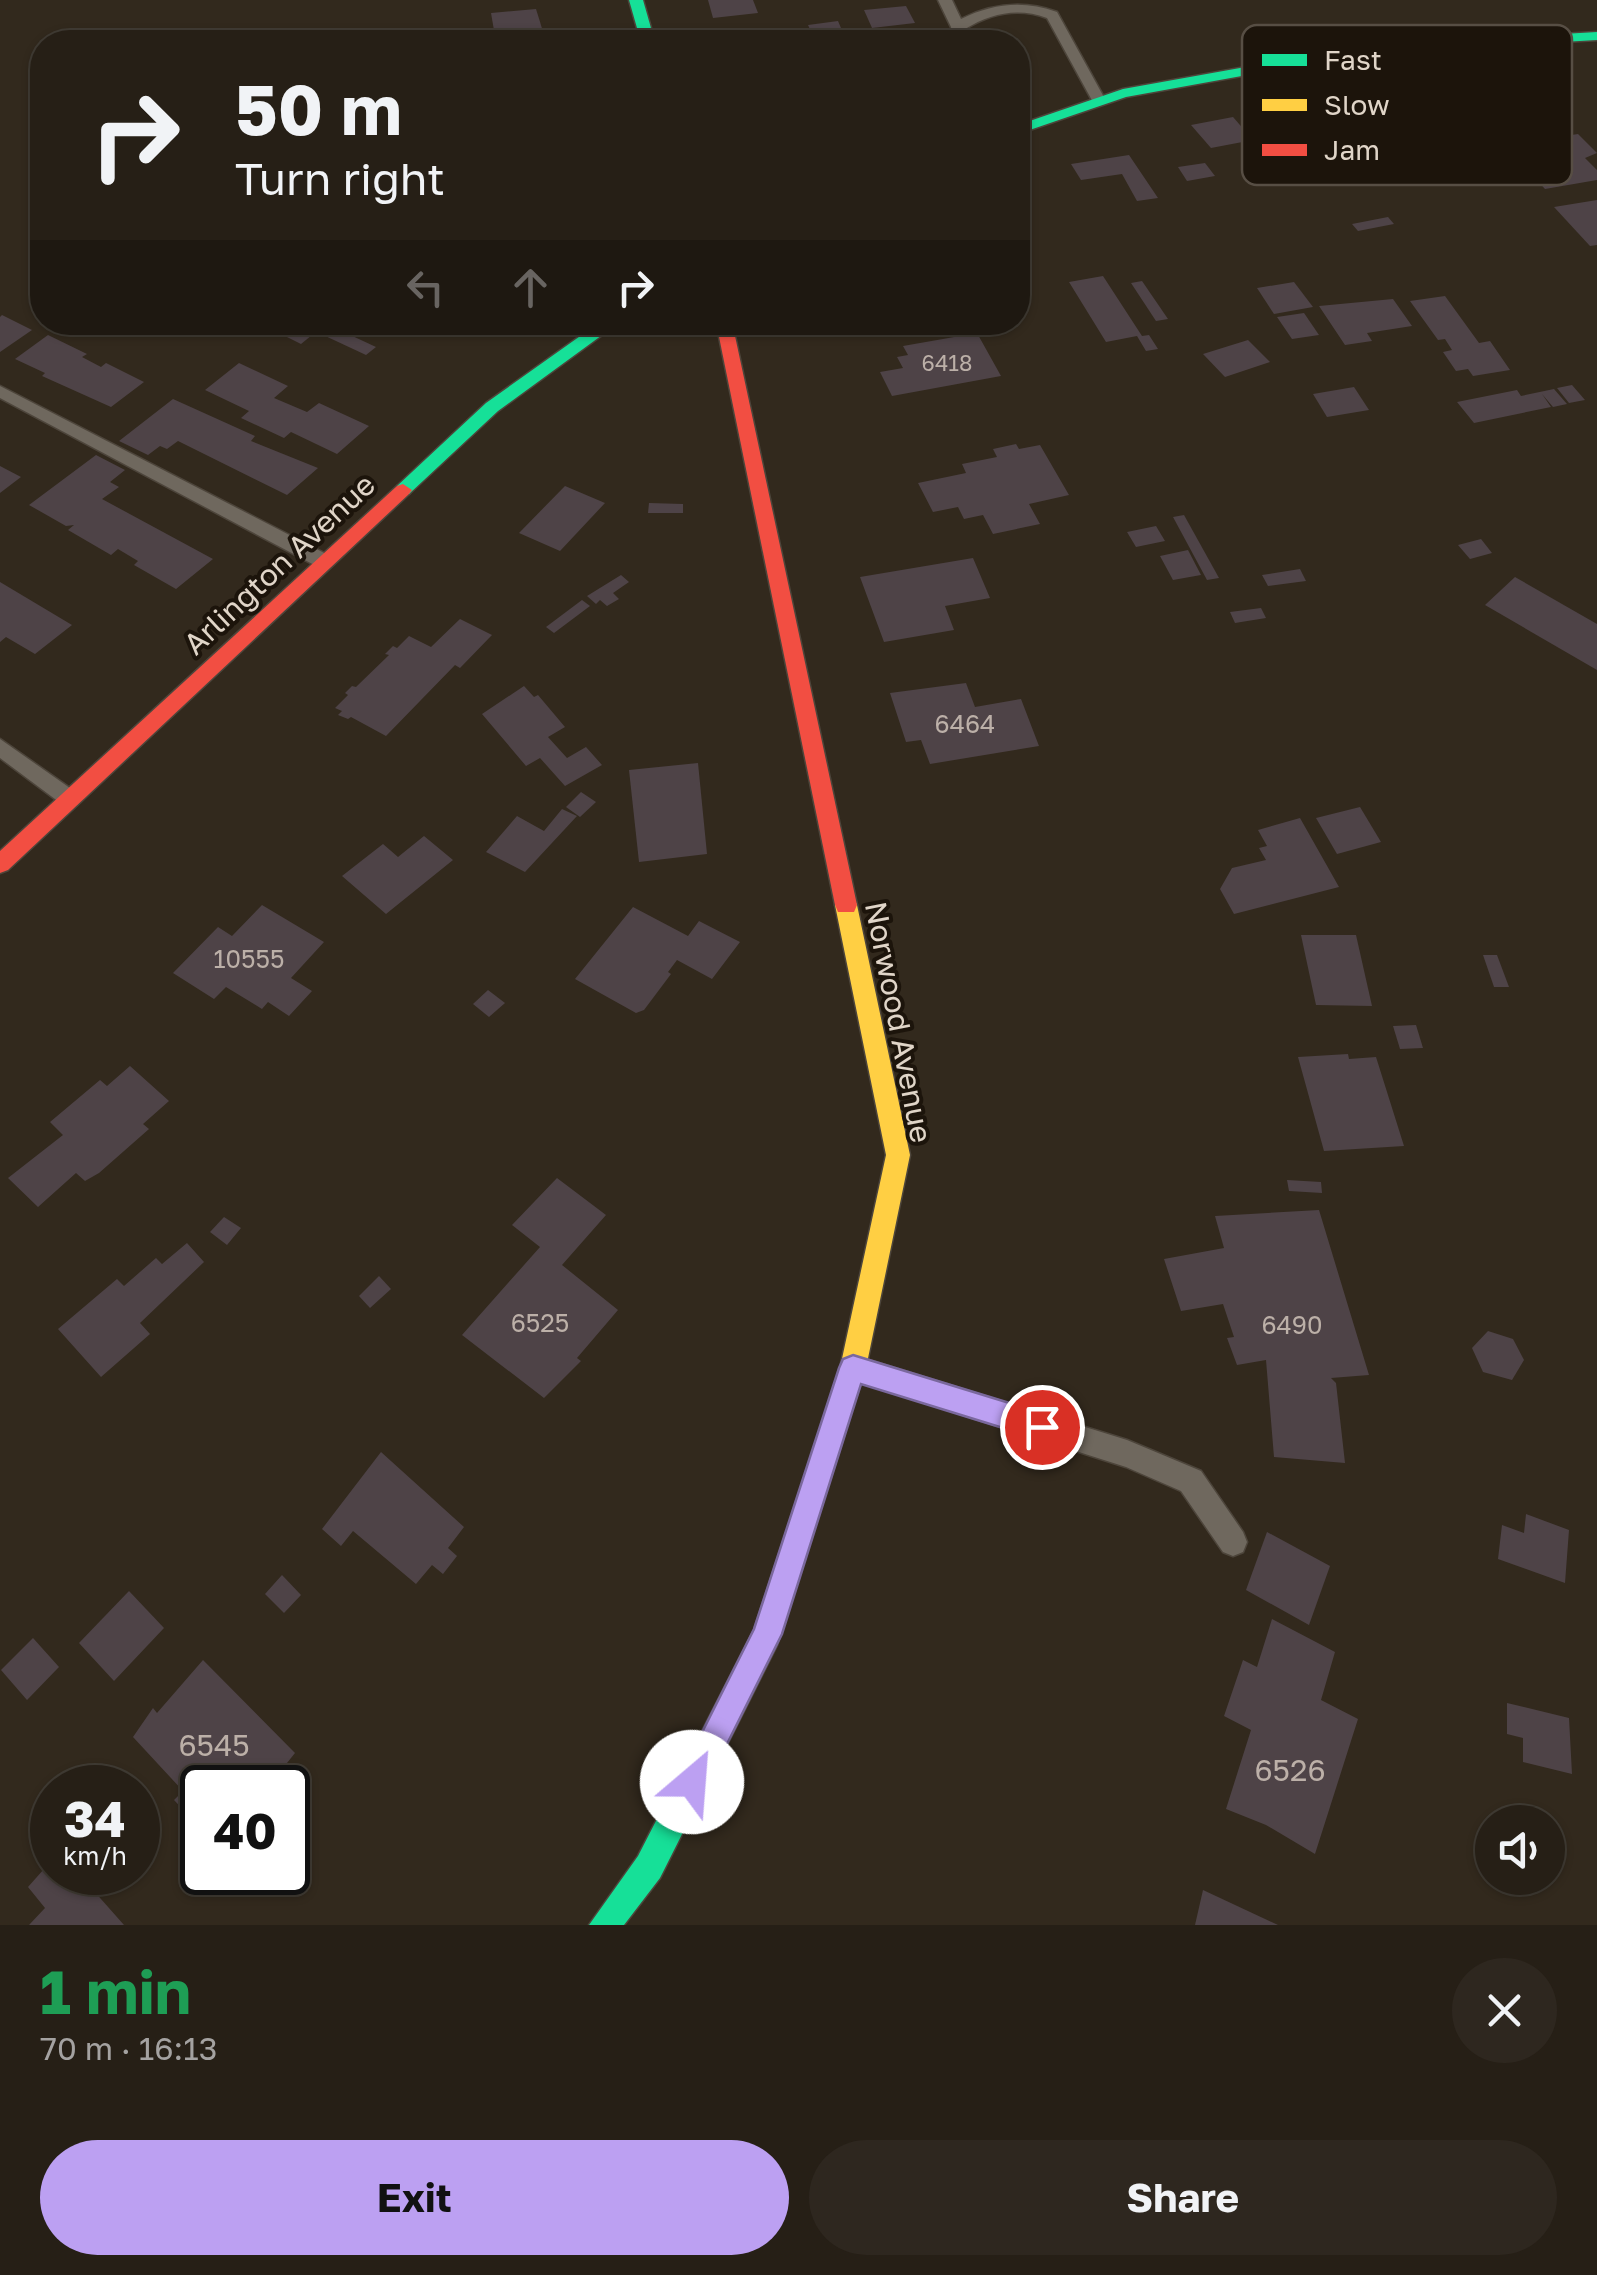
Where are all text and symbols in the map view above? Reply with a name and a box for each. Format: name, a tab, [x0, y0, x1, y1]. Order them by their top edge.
legend	[1242, 25, 1572, 185]
text: Fast	[1324, 43, 1382, 76]
text: 50 m	[235, 66, 402, 150]
icon: right	[70, 70, 200, 200]
text: Slow	[1324, 88, 1390, 121]
text: Jam	[1324, 133, 1380, 166]
text: Turn right	[235, 151, 445, 205]
icon: left	[398, 260, 453, 315]
icon: ahead	[503, 260, 558, 315]
icon: right	[608, 260, 663, 315]
house number: 6418	[922, 349, 972, 376]
street label: Arlington Avenue	[176, 466, 382, 662]
house number: 6464	[935, 708, 995, 739]
street label: Norwood Avenue	[858, 898, 940, 1146]
house number: 10555	[213, 943, 285, 974]
house number: 6525	[511, 1307, 569, 1338]
house number: 6490	[1261, 1309, 1323, 1340]
pin	[1000, 1385, 1085, 1470]
icon: arrive	[1015, 1400, 1070, 1455]
house number: 6545	[178, 1727, 250, 1763]
position arrow	[640, 1730, 744, 1834]
house number: 6526	[1254, 1752, 1326, 1788]
speed limit sign: 40	[180, 1765, 310, 1895]
text: 34	[64, 1788, 126, 1848]
map controls	[1475, 1805, 1565, 1895]
button: sound	[1475, 1805, 1565, 1895]
text: km/h	[63, 1840, 127, 1871]
text: 1 min	[40, 1955, 191, 2027]
button: close	[1452, 1958, 1557, 2063]
text: 70 m · 16:13	[40, 2029, 217, 2067]
button: Exit	[40, 2140, 789, 2255]
button: Share	[809, 2140, 1557, 2255]

